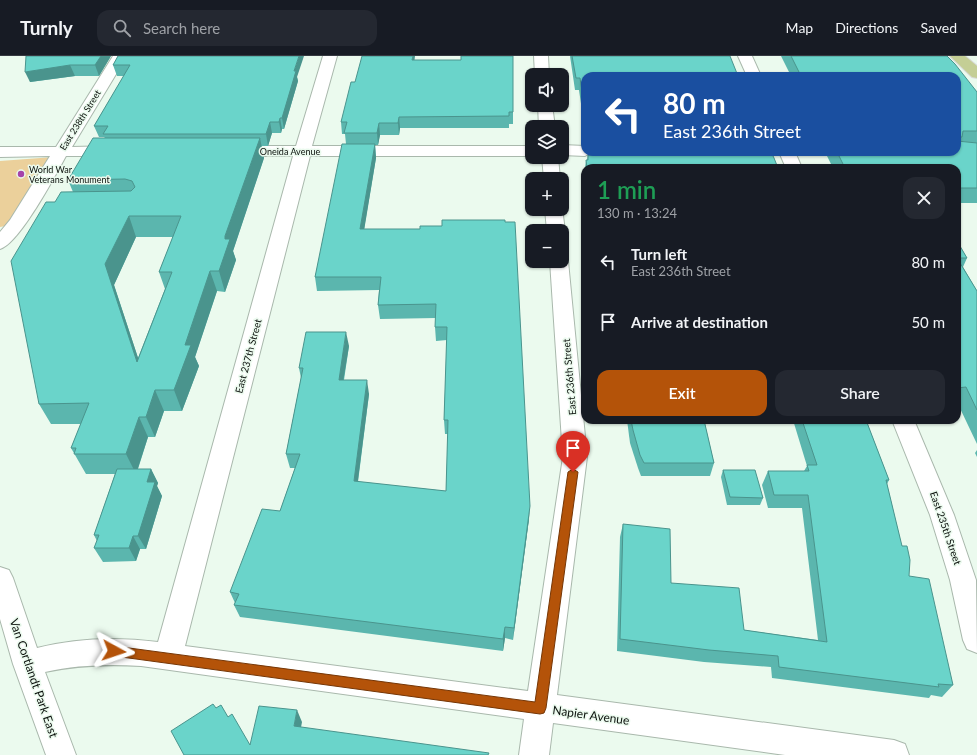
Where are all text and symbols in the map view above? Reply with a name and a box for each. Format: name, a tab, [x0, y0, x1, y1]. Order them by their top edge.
search box	[97, 10, 377, 46]
text: Turnly	[20, 16, 73, 39]
icon: search	[111, 17, 133, 39]
text: Search here	[143, 19, 220, 37]
text: Map	[786, 19, 813, 36]
text: Directions	[835, 19, 898, 36]
text: Saved	[920, 19, 957, 36]
map controls	[525, 68, 569, 268]
button: sound	[525, 68, 569, 112]
text: 80 m	[663, 86, 726, 120]
street label: East 238th Street	[57, 87, 103, 152]
icon: left	[597, 88, 649, 140]
button: layers	[525, 120, 569, 164]
text: East 236th Street	[663, 120, 801, 142]
street label: Oneida Avenue	[260, 146, 320, 157]
place label: World War Veterans Monument	[29, 164, 110, 185]
marker: World War Veterans Monument	[16, 169, 26, 179]
button: +	[525, 172, 569, 216]
text: 1 min	[597, 175, 656, 204]
button: close	[903, 177, 945, 219]
text: 130 m · 13:24	[597, 205, 677, 221]
button: −	[525, 224, 569, 268]
text: Turn left	[631, 245, 687, 263]
icon: left	[597, 251, 619, 273]
text: 80 m	[911, 253, 945, 271]
text: East 236th Street	[631, 263, 731, 279]
icon: arrive	[597, 311, 619, 333]
text: Arrive at destination	[631, 313, 768, 331]
text: 50 m	[911, 313, 945, 331]
street label: East 237th Street	[232, 317, 264, 395]
street label: East 236th Street	[560, 338, 578, 416]
button: Exit	[597, 370, 767, 416]
button: Share	[775, 370, 945, 416]
pin	[556, 431, 590, 472]
icon: arrive	[562, 437, 584, 459]
street label: East 235th Street	[928, 490, 964, 567]
street label: Van Cortlandt Park East	[7, 617, 62, 740]
position arrow	[93, 630, 135, 672]
street label: Napier Avenue	[552, 702, 630, 728]

